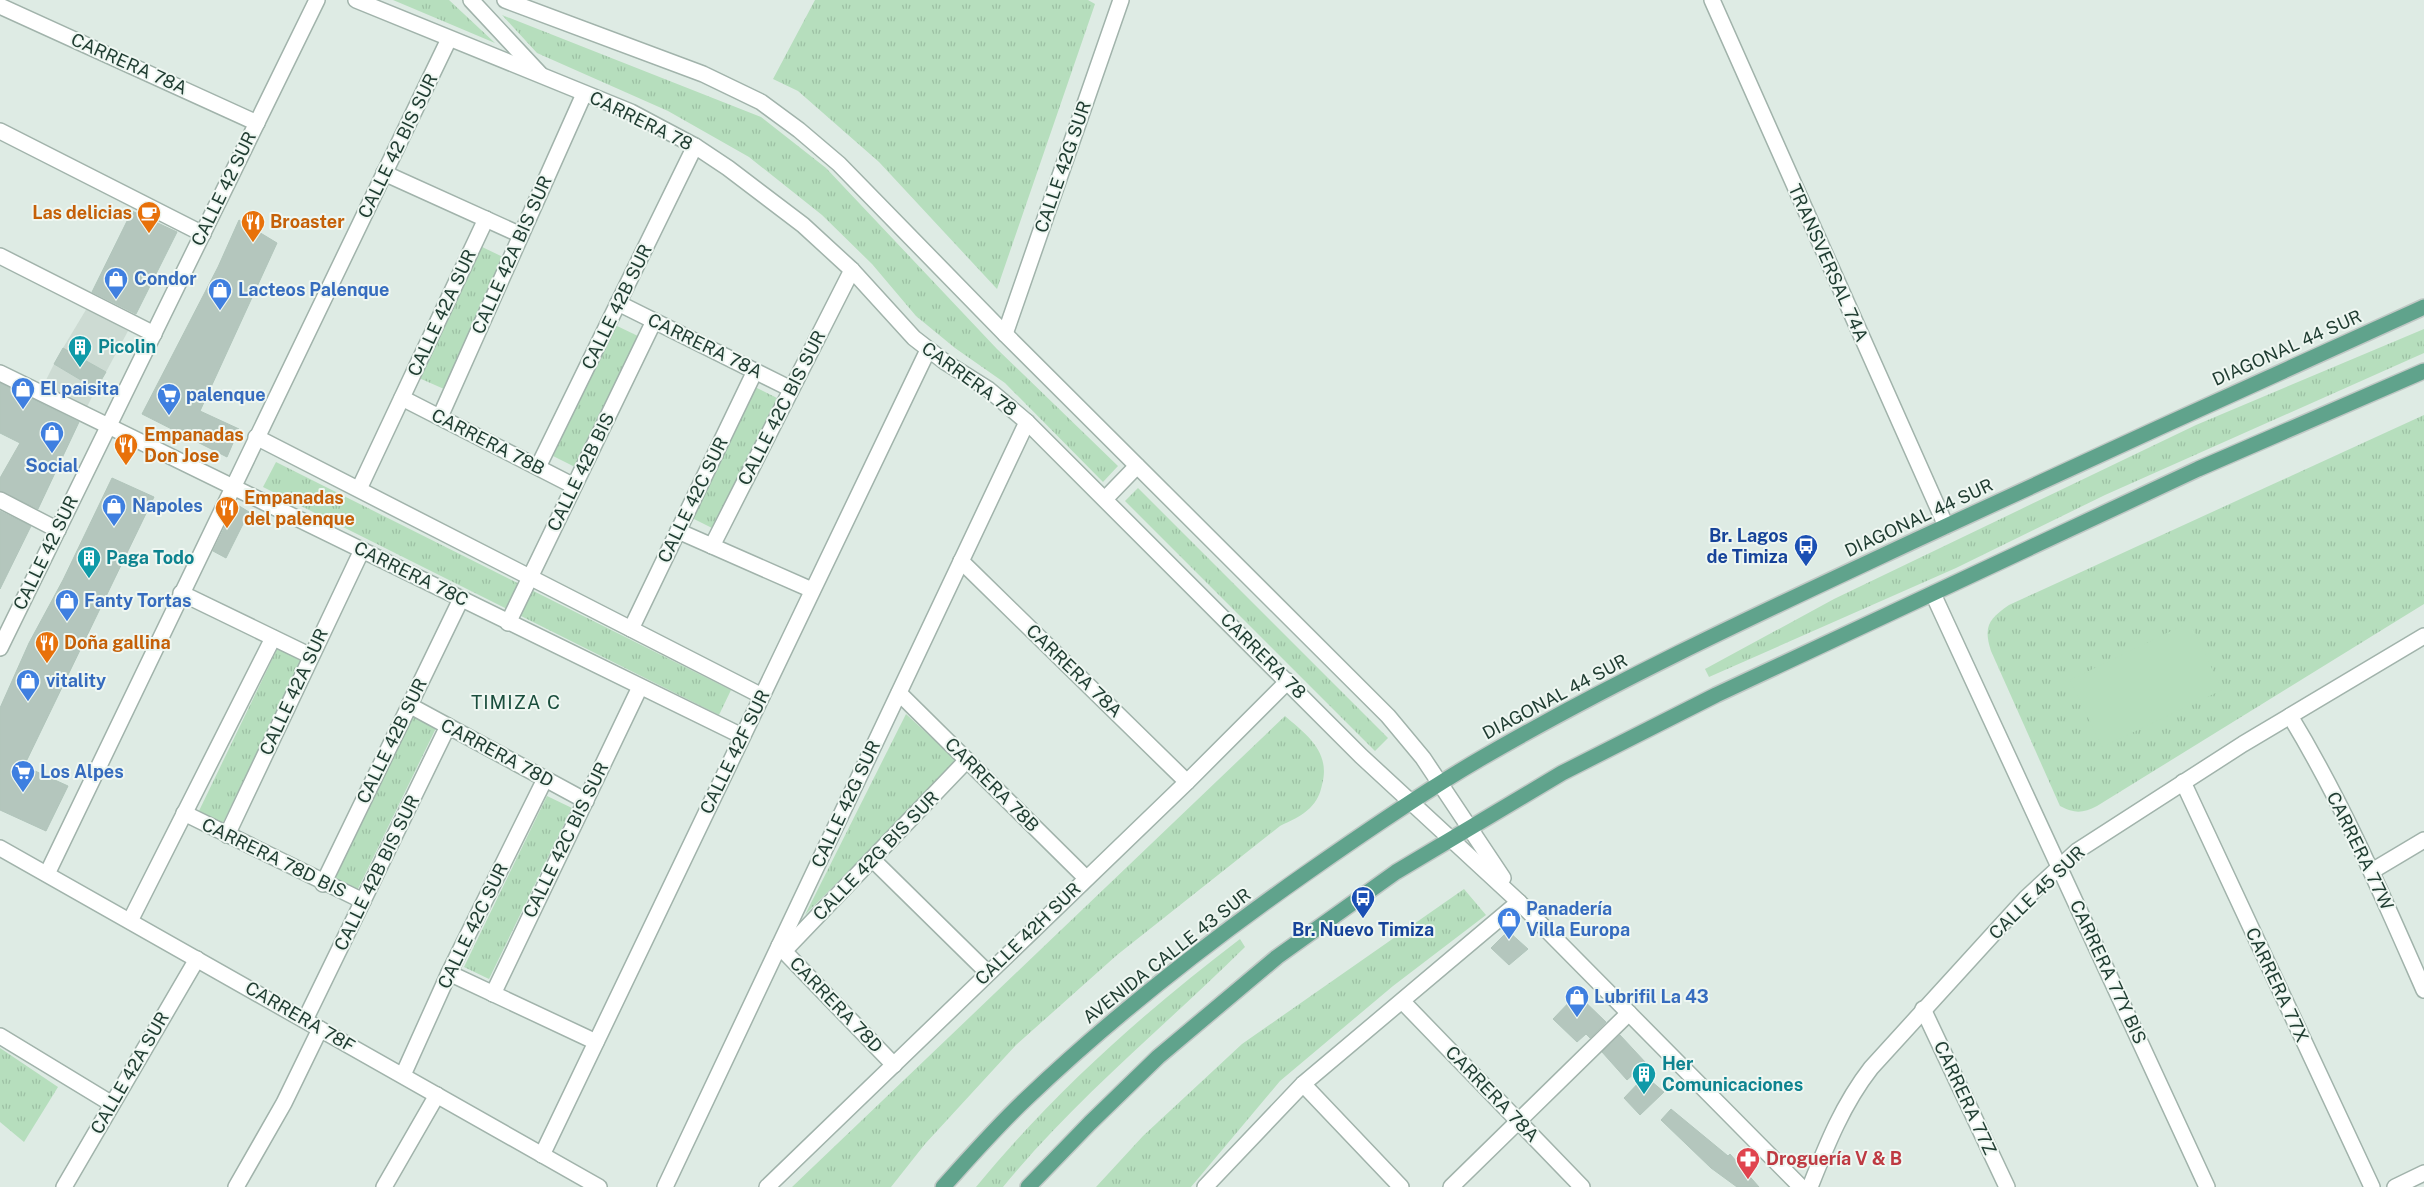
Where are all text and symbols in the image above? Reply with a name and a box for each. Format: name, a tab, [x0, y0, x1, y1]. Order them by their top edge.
street label: CARRERA 78A	[68, 29, 191, 99]
street label: CALLE 42 BIS SUR	[353, 70, 442, 222]
street label: CARRERA 78	[586, 87, 696, 155]
street label: CALLE 42G SUR	[1030, 98, 1095, 235]
street label: CALLE 42 SUR	[187, 128, 260, 249]
street label: CALLE 42A BIS SUR	[467, 172, 556, 337]
street label: TRANSVERSAL 74A	[1784, 181, 1873, 345]
cafe icon: Las delicias	[136, 200, 162, 234]
place label: Las delicias	[32, 202, 132, 223]
restaurant icon: Broaster	[240, 209, 266, 243]
place label: Broaster	[270, 211, 345, 232]
street label: CALLE 42B SUR	[577, 241, 656, 373]
street label: CALLE 42A SUR	[403, 246, 480, 379]
shop icon: Condor	[103, 266, 129, 300]
place label: Condor	[134, 268, 197, 289]
shop icon: Lacteos Palenque	[207, 277, 233, 311]
place label: Lacteos Palenque	[238, 279, 389, 300]
street label: DIAGONAL 44 SUR	[2209, 305, 2365, 390]
street label: CARRERA 78A	[645, 309, 766, 382]
street label: CALLE 42C BIS SUR	[733, 327, 830, 489]
building icon: Picolin	[67, 334, 93, 368]
place label: Picolin	[98, 336, 156, 357]
street label: CARRERA 78	[918, 337, 1021, 420]
shop icon: El paisita	[10, 376, 36, 410]
place label: El paisita	[40, 378, 119, 399]
supermarket icon: palenque	[156, 382, 182, 416]
place label: palenque	[186, 384, 266, 405]
street label: CARRERA 78B	[428, 404, 548, 479]
street label: CALLE 42B BIS	[543, 409, 618, 534]
shop icon: Social	[39, 420, 65, 454]
place label: Empanadas Don Jose	[144, 424, 244, 466]
restaurant icon: Empanadas Don Jose	[113, 432, 139, 466]
street label: CALLE 42C SUR	[653, 434, 732, 566]
place label: Social	[25, 455, 79, 476]
street label: DIAGONAL 44 SUR	[1841, 474, 1996, 561]
place label: Empanadas del palenque	[244, 487, 355, 529]
street label: CALLE 42 SUR	[9, 492, 82, 613]
shop icon: Napoles	[101, 493, 127, 527]
place label: Napoles	[132, 495, 203, 516]
restaurant icon: Empanadas del palenque	[214, 495, 240, 529]
place label: Br. Lagos de Timiza	[1706, 525, 1788, 567]
bus stop icon: Br. Lagos de Timiza	[1793, 533, 1819, 567]
street label: CARRERA 78C	[351, 537, 472, 610]
building icon: Paga Todo	[76, 545, 102, 579]
place label: Paga Todo	[106, 547, 194, 568]
shop icon: Fanty Tortas	[54, 588, 80, 622]
place label: Fanty Tortas	[84, 590, 191, 611]
street label: CARRERA 78	[1216, 609, 1310, 703]
street label: CARRERA 78A	[1022, 620, 1127, 722]
street label: CALLE 42A SUR	[255, 625, 332, 758]
restaurant icon: Doña gallina	[34, 630, 60, 664]
place label: Doña gallina	[64, 632, 171, 653]
street label: DIAGONAL 44 SUR	[1479, 649, 1631, 744]
shop icon: vitality	[15, 668, 41, 702]
place label: vitality	[46, 670, 106, 691]
street label: CALLE 42B SUR	[352, 675, 431, 807]
street label: CALLE 42F SUR	[695, 686, 774, 817]
district label: TIMIZA C	[471, 691, 561, 713]
street label: CARRERA 78D	[437, 714, 557, 791]
street label: CARRERA 78B	[941, 733, 1044, 836]
street label: CALLE 42G SUR	[807, 737, 884, 871]
street label: CALLE 42C BIS SUR	[519, 758, 612, 921]
supermarket icon: Los Alpes	[10, 759, 36, 793]
place label: Los Alpes	[40, 761, 124, 782]
street label: CALLE 42G BIS SUR	[809, 787, 943, 925]
street label: CARRERA 77W	[2323, 788, 2398, 913]
street label: CALLE 42B BIS SUR	[330, 792, 423, 954]
street label: CARRERA 78D BIS	[198, 813, 350, 902]
street label: CALLE 45 SUR	[1984, 842, 2089, 944]
street label: CALLE 42C SUR	[433, 860, 512, 992]
street label: CALLE 42H SUR	[971, 878, 1085, 989]
street label: AVENIDA CALLE 43 SUR	[1079, 884, 1255, 1028]
bus stop icon: Br. Nuevo Timiza	[1350, 885, 1376, 919]
street label: CARRERA 77Y BIS	[2066, 897, 2151, 1047]
place label: Panadería Villa Europa	[1526, 898, 1630, 940]
shop icon: Panadería Villa Europa	[1496, 906, 1522, 940]
place label: Br. Nuevo Timiza	[1292, 919, 1434, 940]
street label: CARRERA 77X	[2242, 924, 2313, 1046]
street label: CARRERA 78D	[786, 953, 887, 1057]
street label: CARRERA 78F	[242, 977, 359, 1056]
shop icon: Lubrifil La 43	[1564, 984, 1590, 1018]
place label: Lubrifil La 43	[1594, 986, 1709, 1007]
street label: CALLE 42A SUR	[86, 1008, 173, 1137]
street label: CARRERA 77Z	[1930, 1037, 2001, 1158]
street label: CARRERA 78A	[1441, 1041, 1543, 1146]
place label: Her Comunicaciones	[1662, 1053, 1803, 1095]
building icon: Her Comunicaciones	[1631, 1061, 1657, 1095]
pharmacy icon: Droguería V & B	[1735, 1146, 1761, 1180]
place label: Droguería V & B	[1766, 1148, 1902, 1169]

